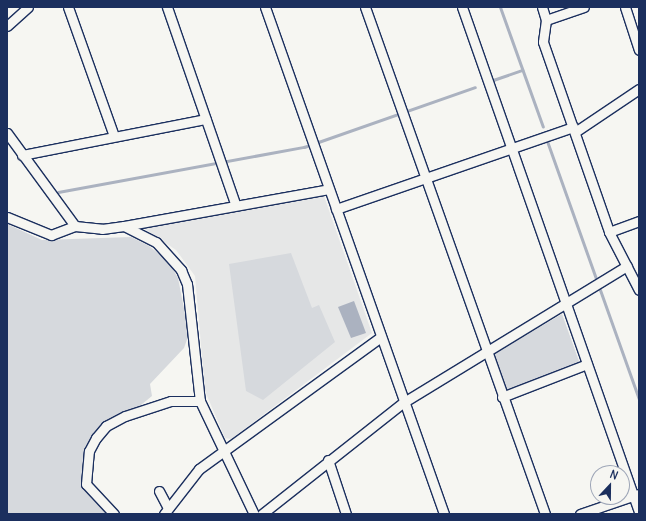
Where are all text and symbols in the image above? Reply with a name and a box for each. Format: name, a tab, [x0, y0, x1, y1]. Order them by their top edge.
north arrow	[590, 465, 630, 505]
text: N	[608, 467, 620, 483]

